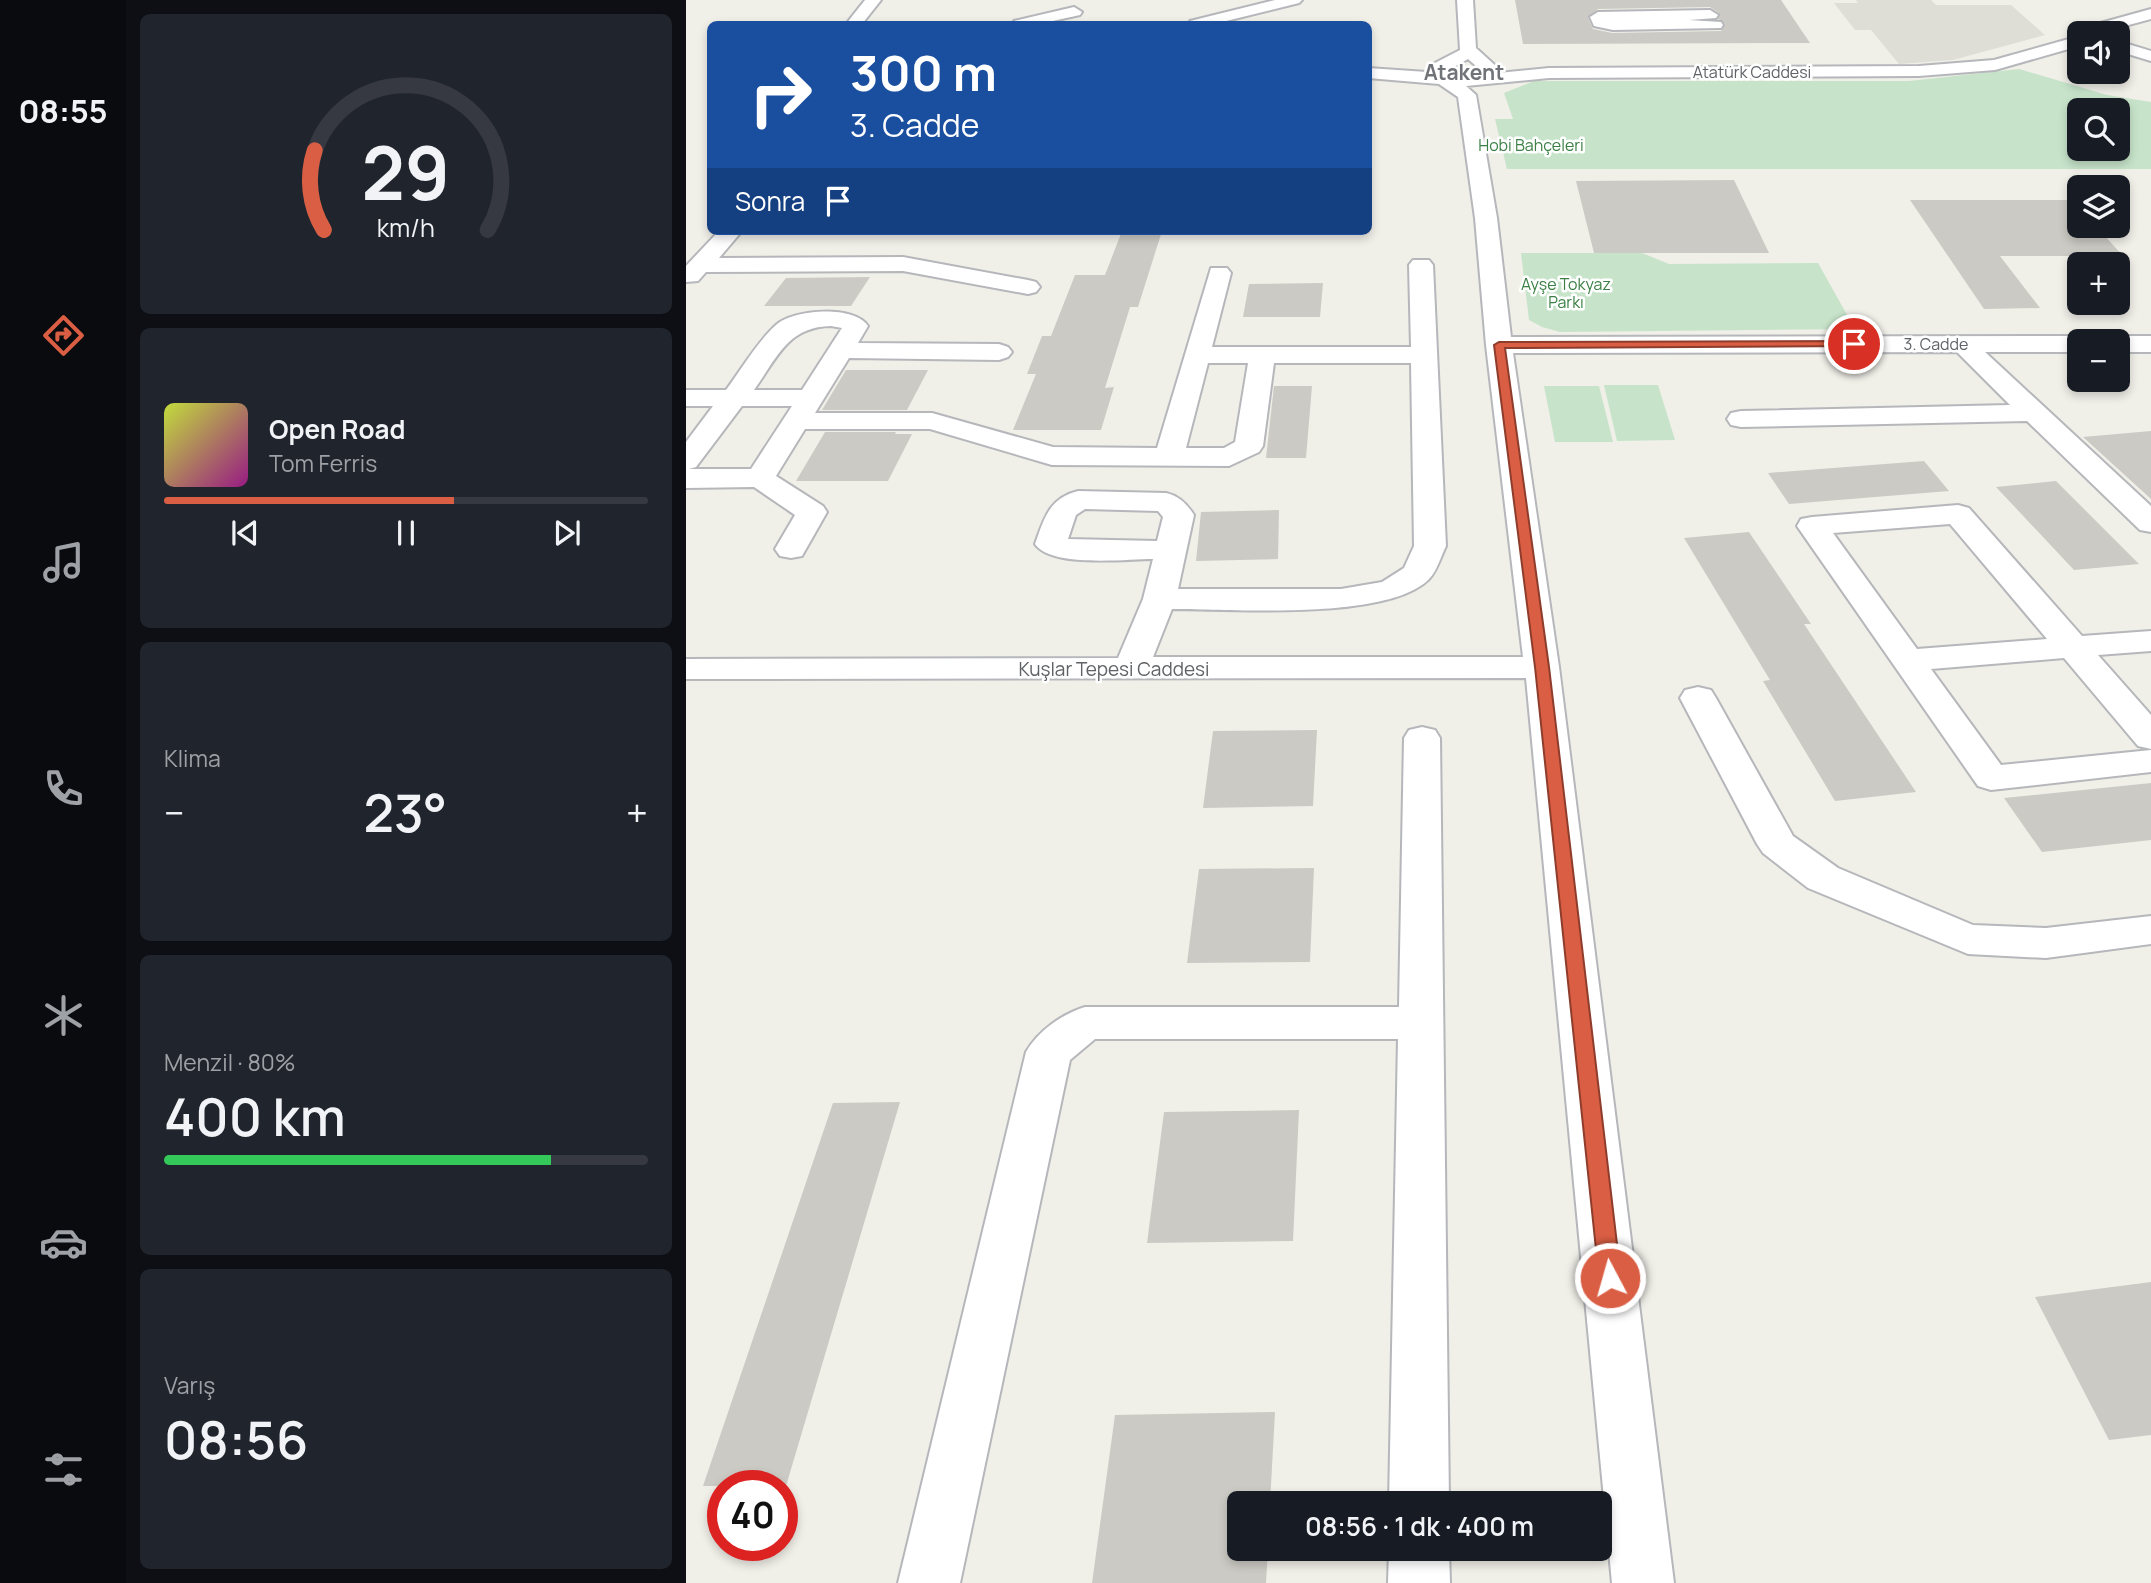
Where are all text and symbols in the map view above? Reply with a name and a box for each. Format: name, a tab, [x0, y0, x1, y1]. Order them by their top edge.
map controls	[2067, 21, 2130, 392]
button: sound	[2067, 21, 2130, 84]
text: 300 m	[850, 39, 997, 106]
icon: right	[735, 49, 826, 140]
district label: Atakent	[1424, 58, 1504, 86]
street label: Atatürk Caddesi	[1693, 61, 1811, 83]
text: 08:55	[18, 89, 108, 133]
button: search	[2067, 98, 2130, 161]
text: 3. Cadde	[850, 103, 980, 147]
text: 29	[362, 122, 450, 222]
park label: Hobi Bahçeleri	[1478, 134, 1584, 156]
button: layers	[2067, 175, 2130, 238]
icon: arrive	[819, 182, 857, 220]
text: Sonra	[735, 183, 805, 219]
text: km/h	[377, 210, 435, 245]
button: +	[2067, 252, 2130, 315]
park label: Ayşe Tokyaz Parkı	[1521, 273, 1611, 313]
icon: directions	[39, 311, 88, 360]
pin	[1824, 314, 1884, 374]
icon: arrive	[1835, 325, 1873, 363]
button: −	[2067, 329, 2130, 392]
street label: 3. Cadde	[1904, 333, 1968, 355]
text: Open Road	[269, 411, 405, 447]
text: Tom Ferris	[269, 447, 377, 479]
icon: previous	[226, 514, 264, 552]
icon: pause	[387, 514, 425, 552]
icon: next	[548, 514, 586, 552]
icon: music	[39, 538, 88, 587]
street label: Kuşlar Tepesi Caddesi	[1019, 656, 1209, 682]
text: Klima	[164, 742, 221, 774]
icon: phone	[39, 764, 88, 813]
text: 23°	[363, 777, 447, 848]
text: −	[164, 786, 185, 838]
text: +	[626, 786, 648, 838]
icon: climate	[39, 991, 88, 1040]
text: Menzil · 80%	[164, 1046, 296, 1078]
text: 400 km	[164, 1081, 346, 1152]
icon: car	[39, 1218, 88, 1267]
position arrow	[1573, 1241, 1647, 1315]
text: Varış	[164, 1369, 215, 1401]
text: 08:56	[164, 1404, 308, 1475]
icon: filters	[39, 1445, 88, 1494]
speed limit sign: 40	[707, 1470, 798, 1561]
text: 08:56 · 1 dk · 400 m	[1305, 1508, 1534, 1544]

